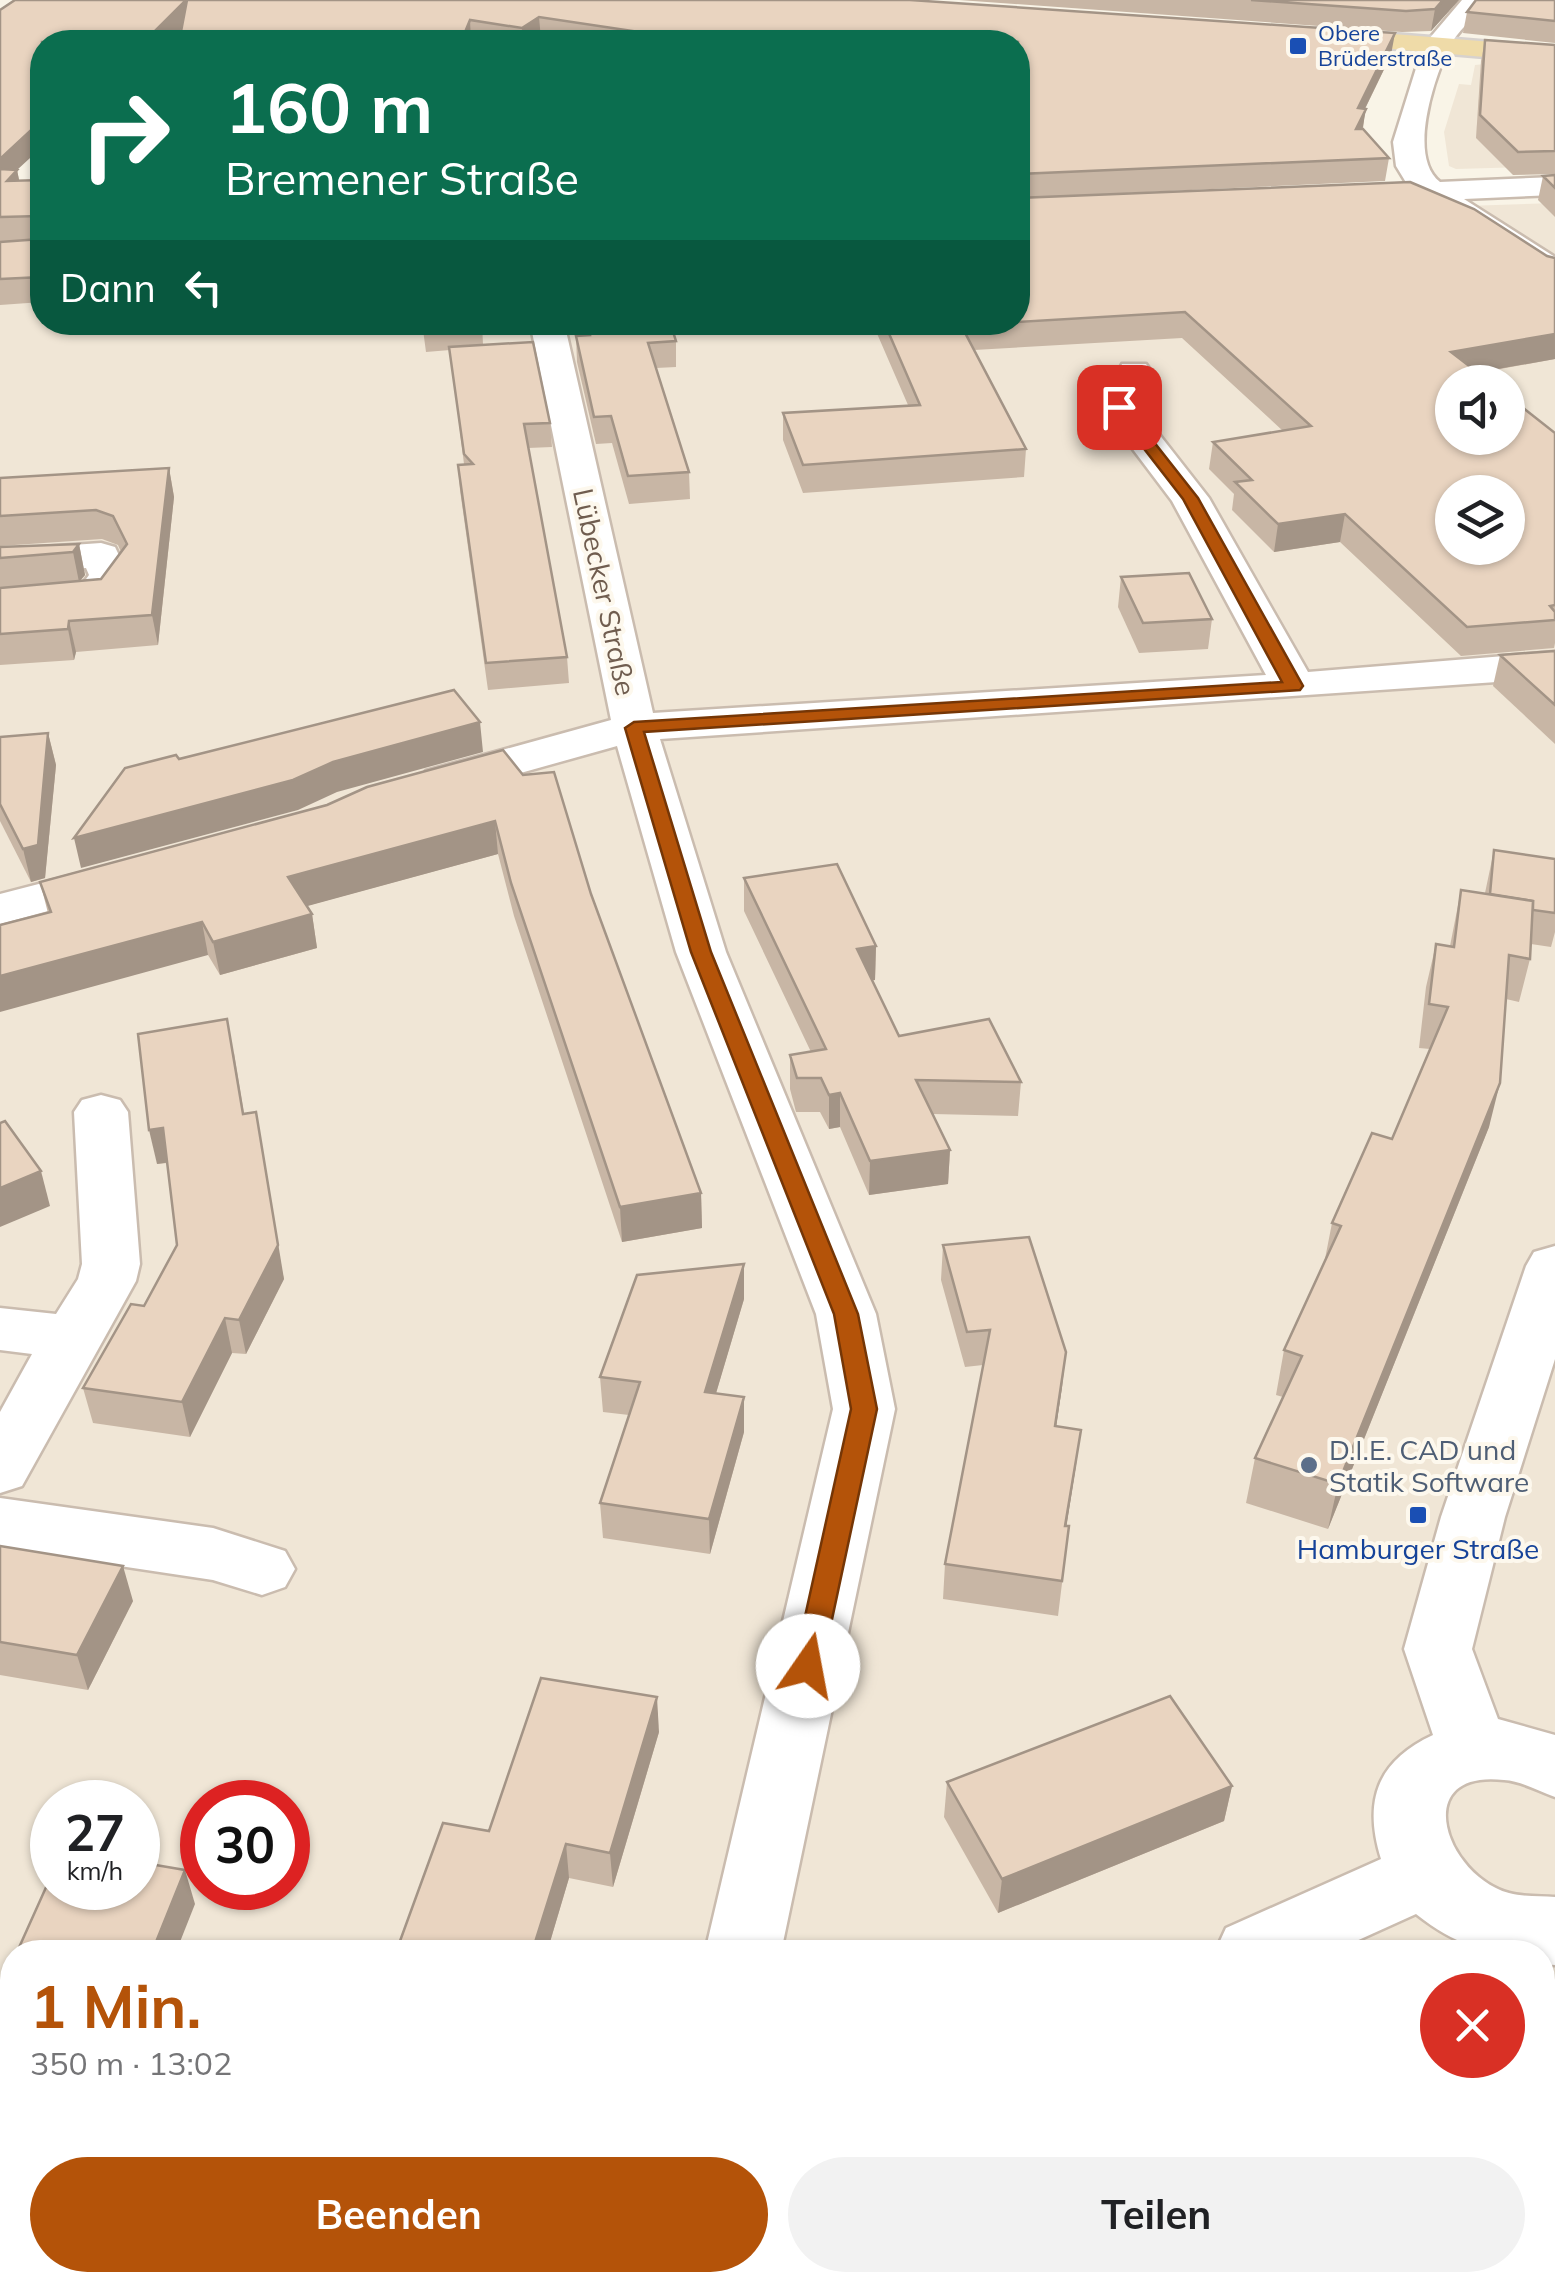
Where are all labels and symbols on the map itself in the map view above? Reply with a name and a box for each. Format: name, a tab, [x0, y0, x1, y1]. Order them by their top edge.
place label: Obere Brüderstraße	[1318, 19, 1452, 72]
marker: Obere Brüderstraße	[1287, 35, 1309, 57]
pin	[1077, 365, 1162, 450]
street label: Lübecker Straße	[566, 485, 644, 699]
place label: D.I.E. CAD und Statik Software	[1329, 1432, 1529, 1499]
marker: D.I.E. CAD und Statik Software	[1298, 1454, 1320, 1476]
marker: Hamburger Straße	[1407, 1504, 1429, 1526]
place label: Hamburger Straße	[1297, 1531, 1539, 1566]
position arrow	[756, 1614, 860, 1718]
speed limit sign: 30	[180, 1780, 310, 1910]

